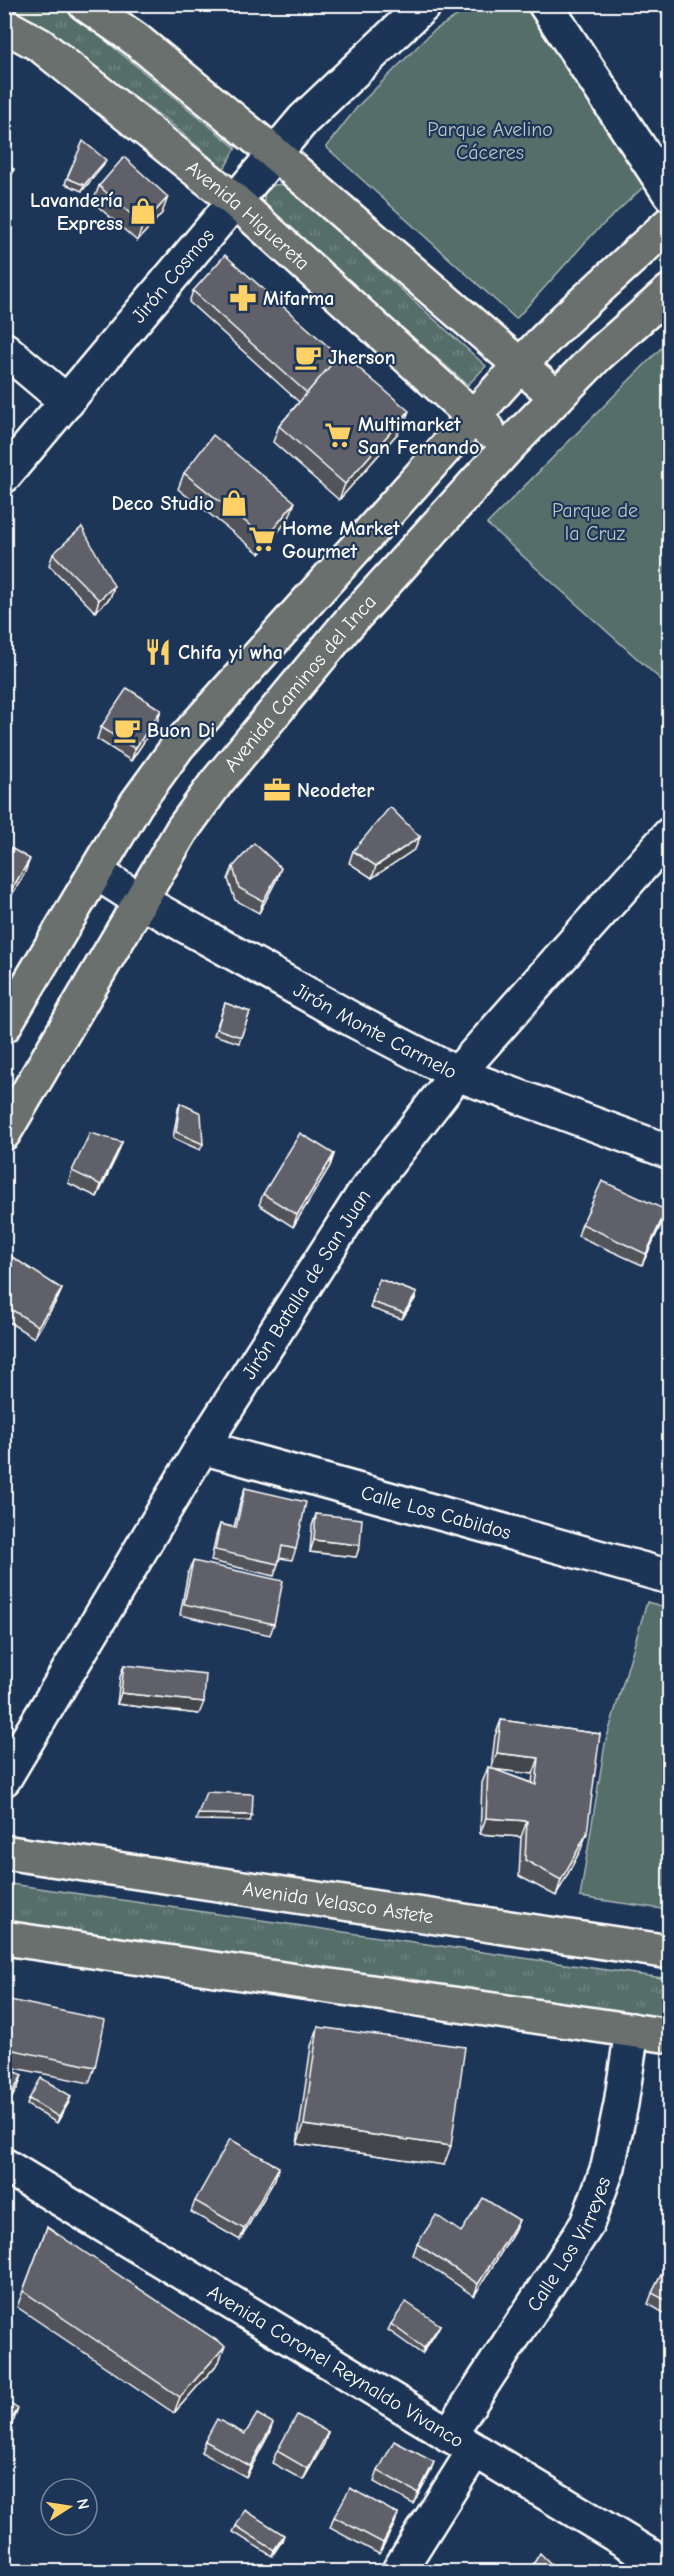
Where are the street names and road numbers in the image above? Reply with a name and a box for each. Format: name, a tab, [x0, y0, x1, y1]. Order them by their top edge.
street label: Avenida Higuereta	[182, 155, 315, 275]
street label: Jirón Cosmos	[126, 224, 219, 327]
street label: Avenida Caminos del Inca	[219, 590, 380, 776]
street label: Jirón Monte Carmelo	[290, 978, 461, 1083]
street label: Jirón Batalla de San Juan	[237, 1184, 375, 1383]
street label: Calle Los Cabildos	[358, 1480, 514, 1544]
street label: Avenida Velasco Astete	[241, 1877, 435, 1928]
street label: Calle Los Virreyes	[522, 2174, 615, 2315]
street label: Avenida Coronel Reynaldo Vivanco	[204, 2280, 468, 2452]

